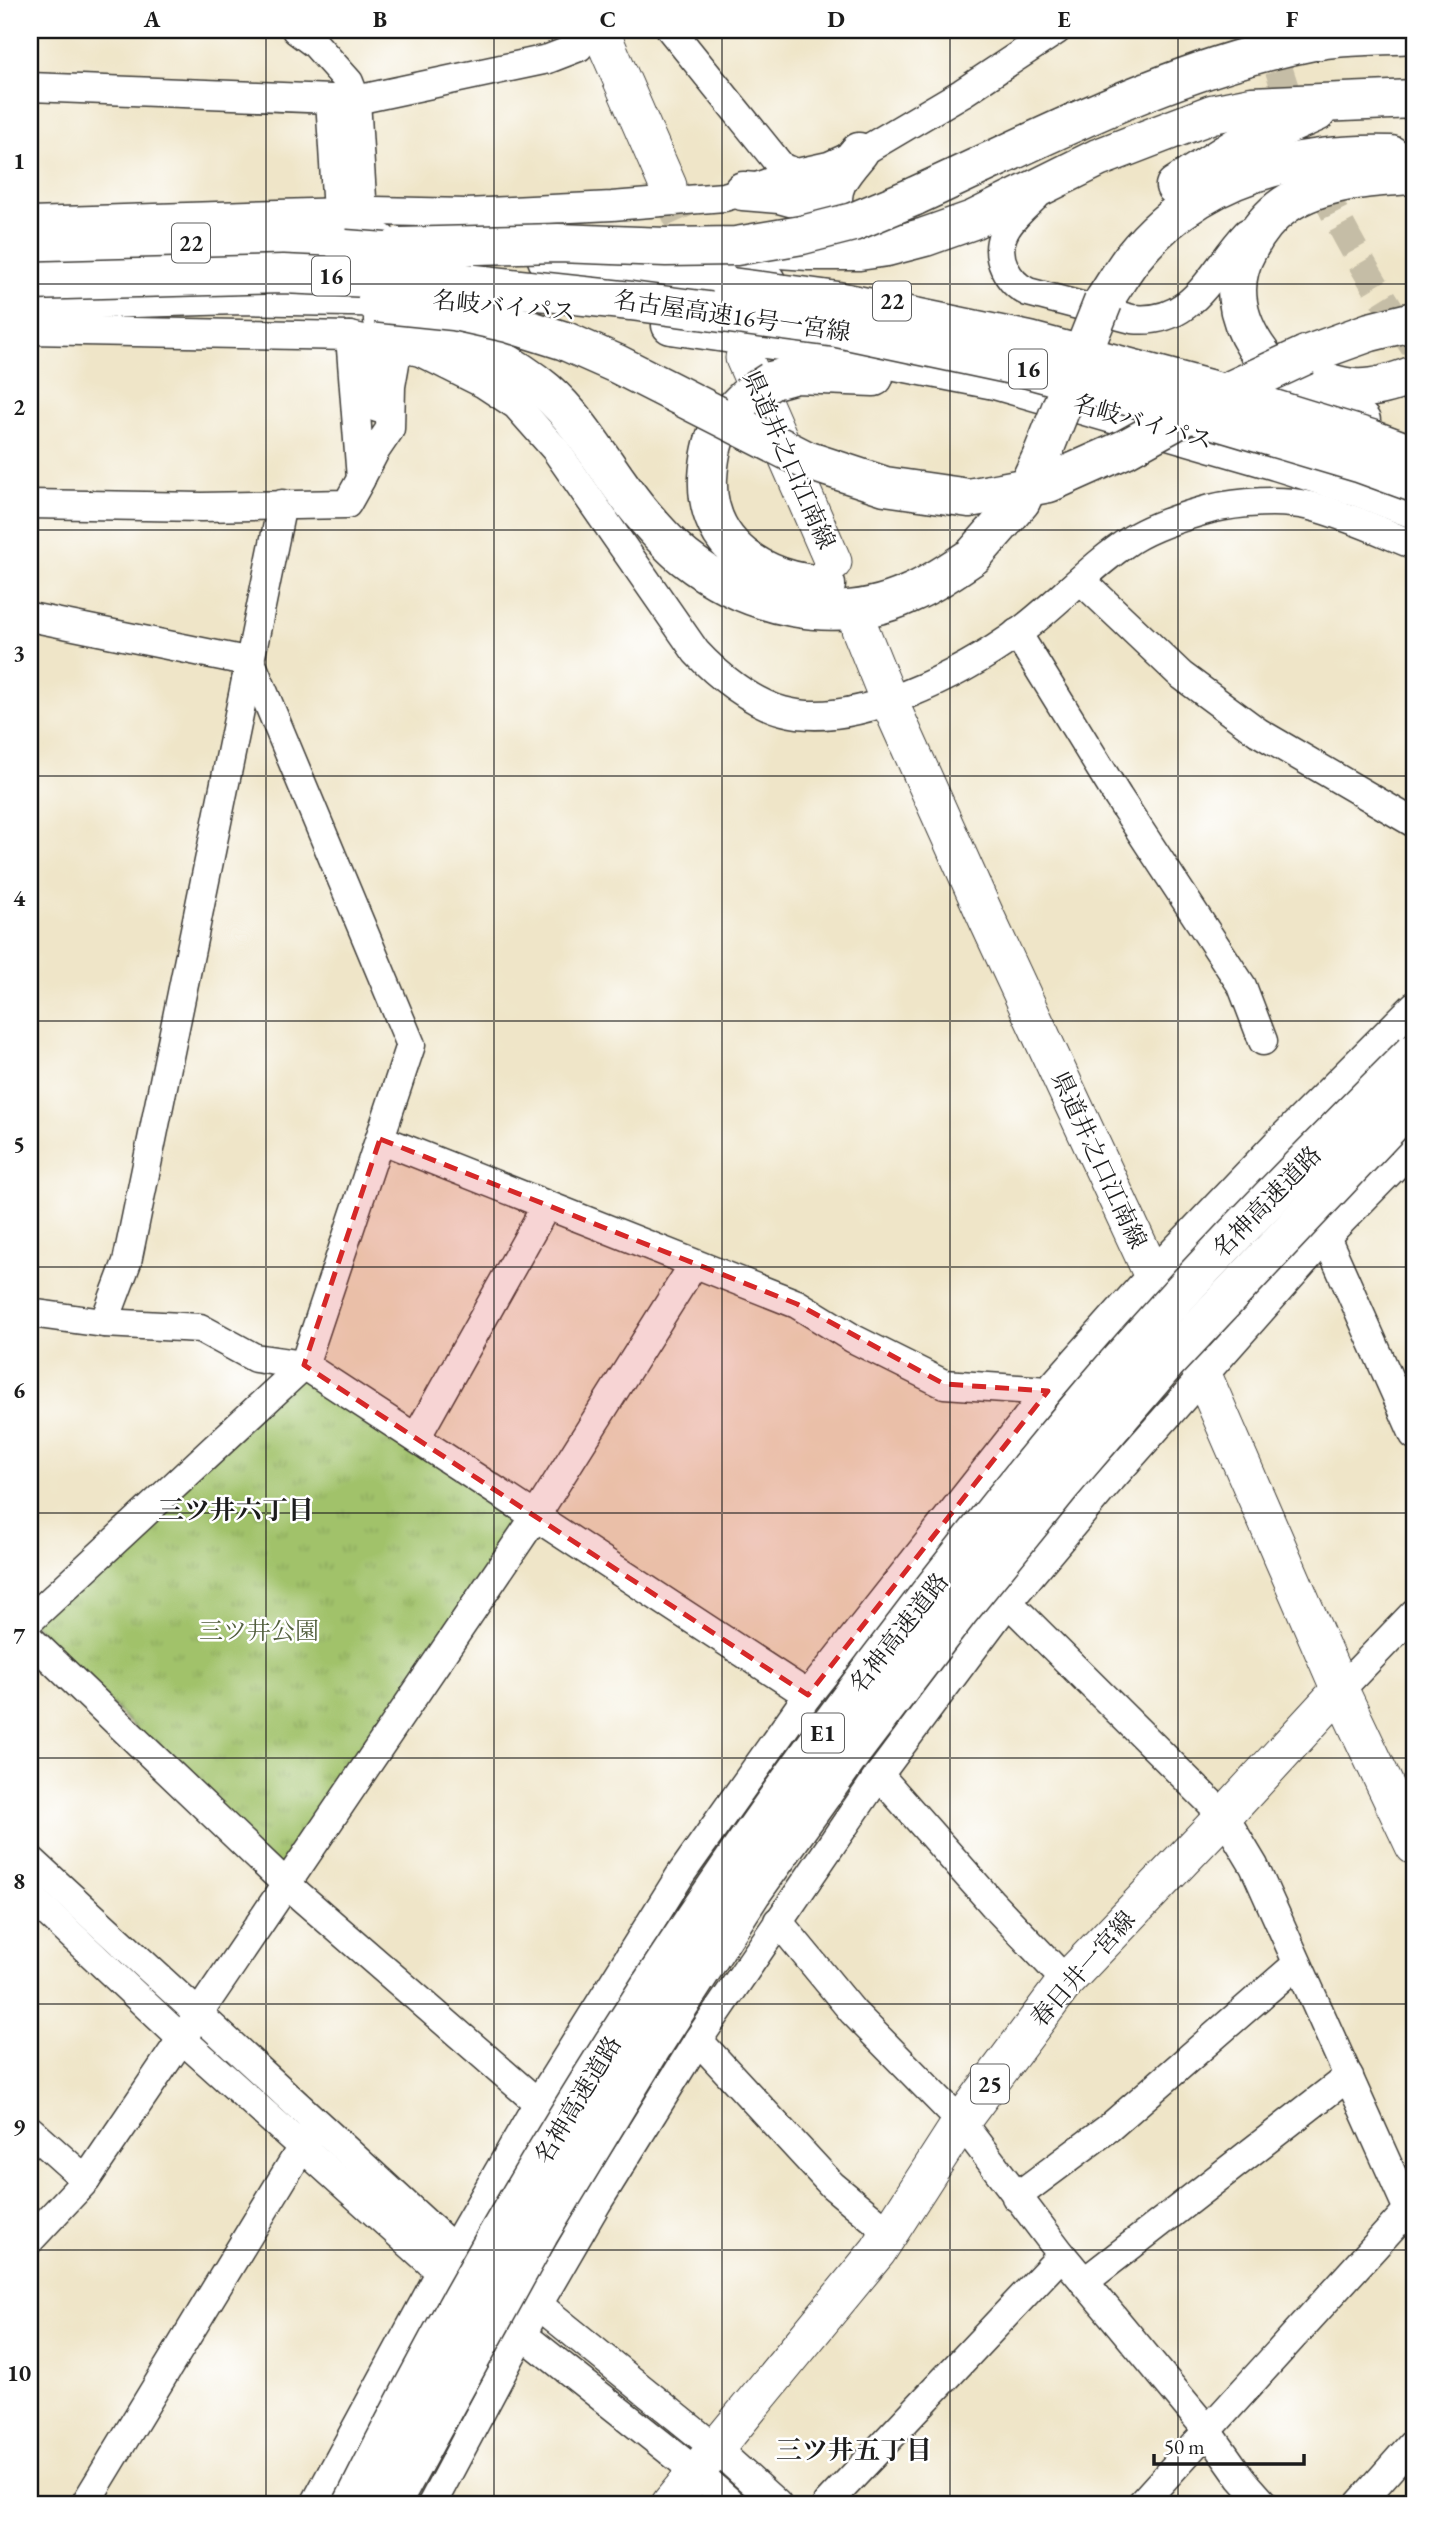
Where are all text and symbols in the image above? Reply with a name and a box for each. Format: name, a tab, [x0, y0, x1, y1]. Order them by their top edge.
text: A	[143, 4, 161, 34]
text: B	[373, 4, 387, 34]
text: C	[600, 4, 616, 34]
text: D	[827, 4, 845, 34]
text: E	[1057, 4, 1071, 34]
text: F	[1286, 4, 1299, 34]
text: 1	[13, 146, 25, 176]
road number: 22	[172, 224, 210, 262]
road number: 16	[312, 256, 350, 296]
road number: 22	[873, 282, 911, 320]
street label: 名岐バイパス	[431, 284, 577, 327]
street label: 名古屋高速16号一宮線	[612, 284, 853, 347]
road number: 16	[1009, 350, 1047, 388]
street label: 県道井之口江南線	[736, 366, 843, 554]
street label: 名岐バイパス	[1070, 387, 1216, 456]
text: 2	[13, 392, 25, 422]
text: 3	[13, 638, 25, 668]
text: 4	[13, 883, 26, 913]
street label: 県道井之口江南線	[1045, 1066, 1154, 1253]
text: 5	[13, 1129, 25, 1159]
street label: 名神高速道路	[1205, 1139, 1328, 1264]
text: 6	[13, 1375, 25, 1405]
district label: 三ツ井六丁目	[158, 1493, 314, 1527]
street label: 名神高速道路	[842, 1566, 955, 1699]
park label: 三ツ井公園	[199, 1615, 319, 1646]
text: 7	[13, 1621, 26, 1651]
road number: E1	[802, 1714, 844, 1752]
text: 8	[13, 1866, 25, 1896]
street label: 春日井一宮線	[1024, 1904, 1142, 2033]
street label: 名神高速道路	[527, 2030, 628, 2169]
road number: 25	[971, 2064, 1009, 2104]
text: 9	[13, 2112, 25, 2142]
text: 10	[7, 2358, 31, 2388]
scale bar	[1154, 2422, 1304, 2466]
district label: 三ツ井五丁目	[776, 2433, 932, 2467]
text: 50 m	[1164, 2433, 1205, 2460]

